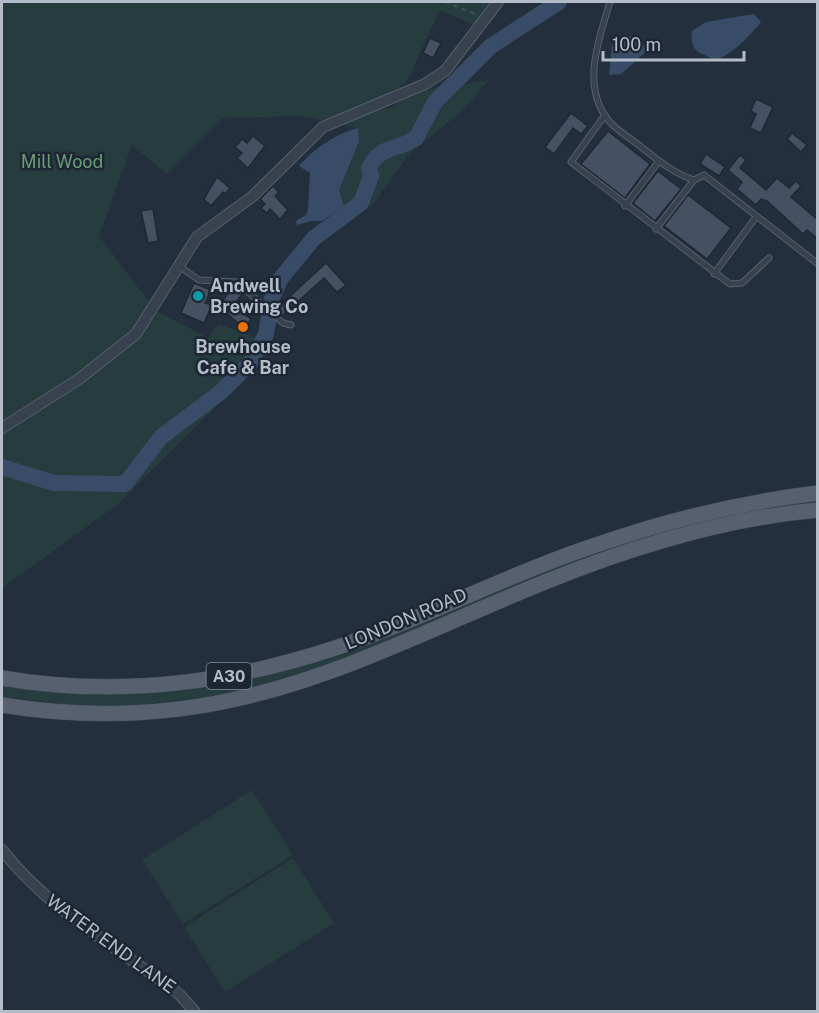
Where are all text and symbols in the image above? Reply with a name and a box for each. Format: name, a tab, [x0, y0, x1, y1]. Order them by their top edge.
scale bar	[603, 24, 744, 62]
text: 100 m	[612, 34, 661, 55]
park label: Mill Wood	[21, 151, 103, 172]
place label: Andwell Brewing Co	[210, 275, 308, 317]
marker: Andwell Brewing Co	[191, 289, 205, 303]
marker: Brewhouse Cafe & Bar	[236, 320, 250, 334]
place label: Brewhouse Cafe & Bar	[195, 336, 291, 378]
street label: LONDON ROAD	[342, 583, 470, 654]
road number: A30	[206, 663, 252, 689]
street label: WATER END LANE	[43, 890, 180, 998]

